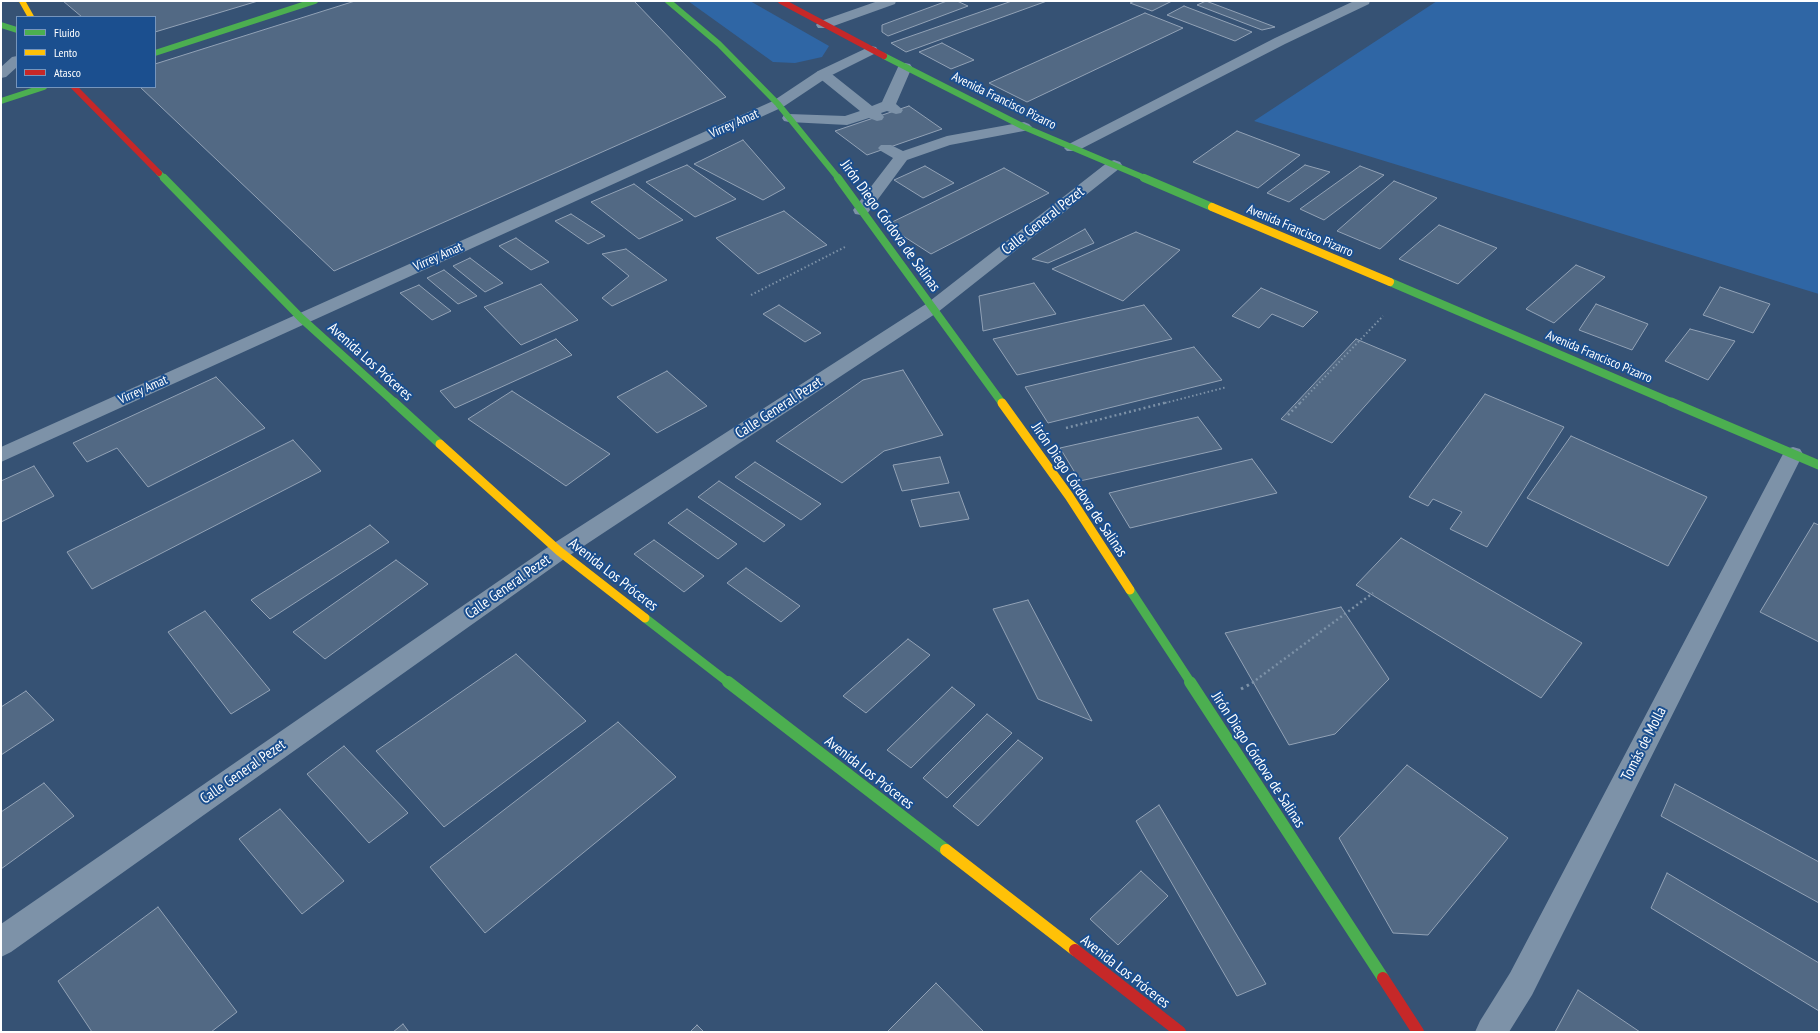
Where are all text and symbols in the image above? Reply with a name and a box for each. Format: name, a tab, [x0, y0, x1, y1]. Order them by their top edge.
legend	[16, 16, 156, 88]
text: Fluido	[54, 25, 80, 40]
text: Lento	[54, 45, 77, 60]
text: Atasco	[54, 65, 81, 80]
street label: Avenida Francisco Pizarro	[949, 69, 1059, 133]
street label: Virrey Amat	[707, 106, 761, 142]
street label: Jirón Diego Córdova de Salinas	[836, 157, 944, 295]
street label: Calle General Pezet	[998, 183, 1088, 259]
street label: Avenida Francisco Pizarro	[1244, 202, 1356, 260]
street label: Virrey Amat	[411, 239, 465, 275]
street label: Avenida Los Próceres	[324, 319, 416, 405]
street label: Avenida Francisco Pizarro	[1543, 328, 1655, 386]
street label: Virrey Amat	[116, 372, 170, 408]
street label: Calle General Pezet	[732, 373, 826, 443]
street label: Jirón Diego Córdova de Salinas	[1027, 419, 1131, 561]
street label: Avenida Los Próceres	[565, 535, 661, 615]
street label: Calle General Pezet	[462, 551, 554, 623]
street label: Jirón Diego Córdova de Salinas	[1207, 689, 1309, 831]
street label: Tomás de Molla	[1618, 704, 1670, 784]
street label: Avenida Los Próceres	[821, 733, 917, 813]
street label: Calle General Pezet	[197, 736, 289, 808]
street label: Avenida Los Próceres	[1077, 932, 1173, 1012]

